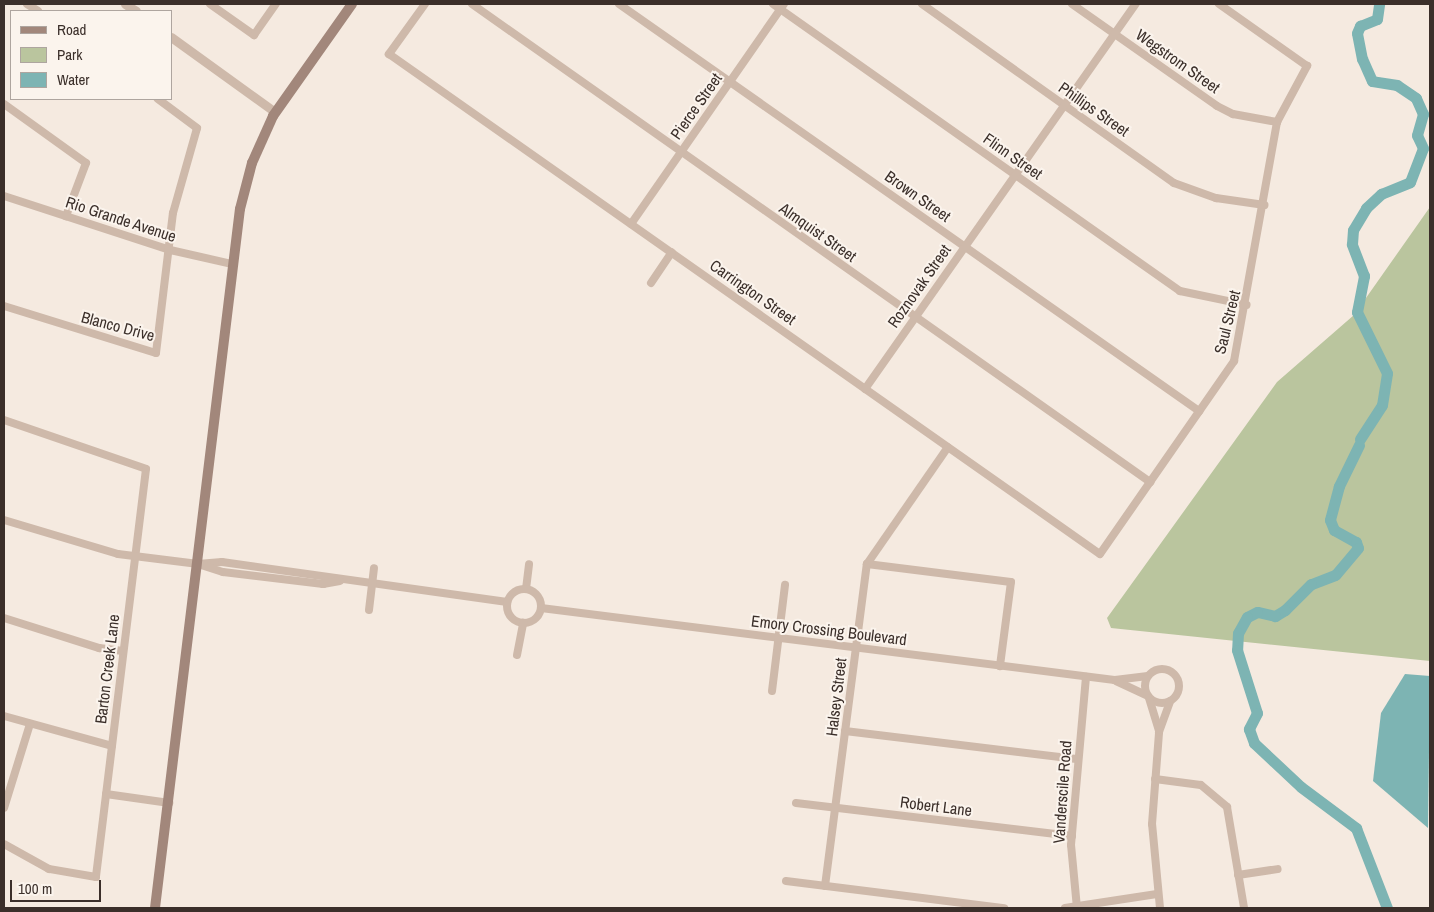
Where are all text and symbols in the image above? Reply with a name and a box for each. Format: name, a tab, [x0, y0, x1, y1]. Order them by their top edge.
legend	[10, 10, 172, 100]
text: Road	[57, 19, 86, 40]
street label: Wegstrom Street	[1132, 25, 1224, 97]
text: Park	[57, 44, 82, 65]
text: Water	[57, 69, 89, 90]
street label: Pierce Street	[666, 69, 726, 143]
street label: Phillips Street	[1055, 78, 1133, 140]
street label: Flinn Street	[980, 129, 1046, 183]
street label: Brown Street	[881, 166, 955, 226]
street label: Rio Grande Avenue	[63, 192, 179, 246]
street label: Almquist Street	[776, 198, 860, 266]
street label: Roznovak Street	[883, 241, 955, 331]
street label: Carrington Street	[706, 255, 800, 329]
street label: Saul Street	[1210, 288, 1244, 356]
street label: Blanco Drive	[79, 307, 157, 345]
street label: Emory Crossing Boulevard	[750, 611, 908, 649]
street label: Barton Creek Lane	[91, 613, 123, 725]
street label: Halsey Street	[822, 657, 850, 737]
street label: Vanderscile Road	[1049, 740, 1075, 844]
street label: Robert Lane	[899, 792, 973, 820]
scale bar	[12, 870, 104, 902]
text: 100 m	[18, 878, 52, 899]

